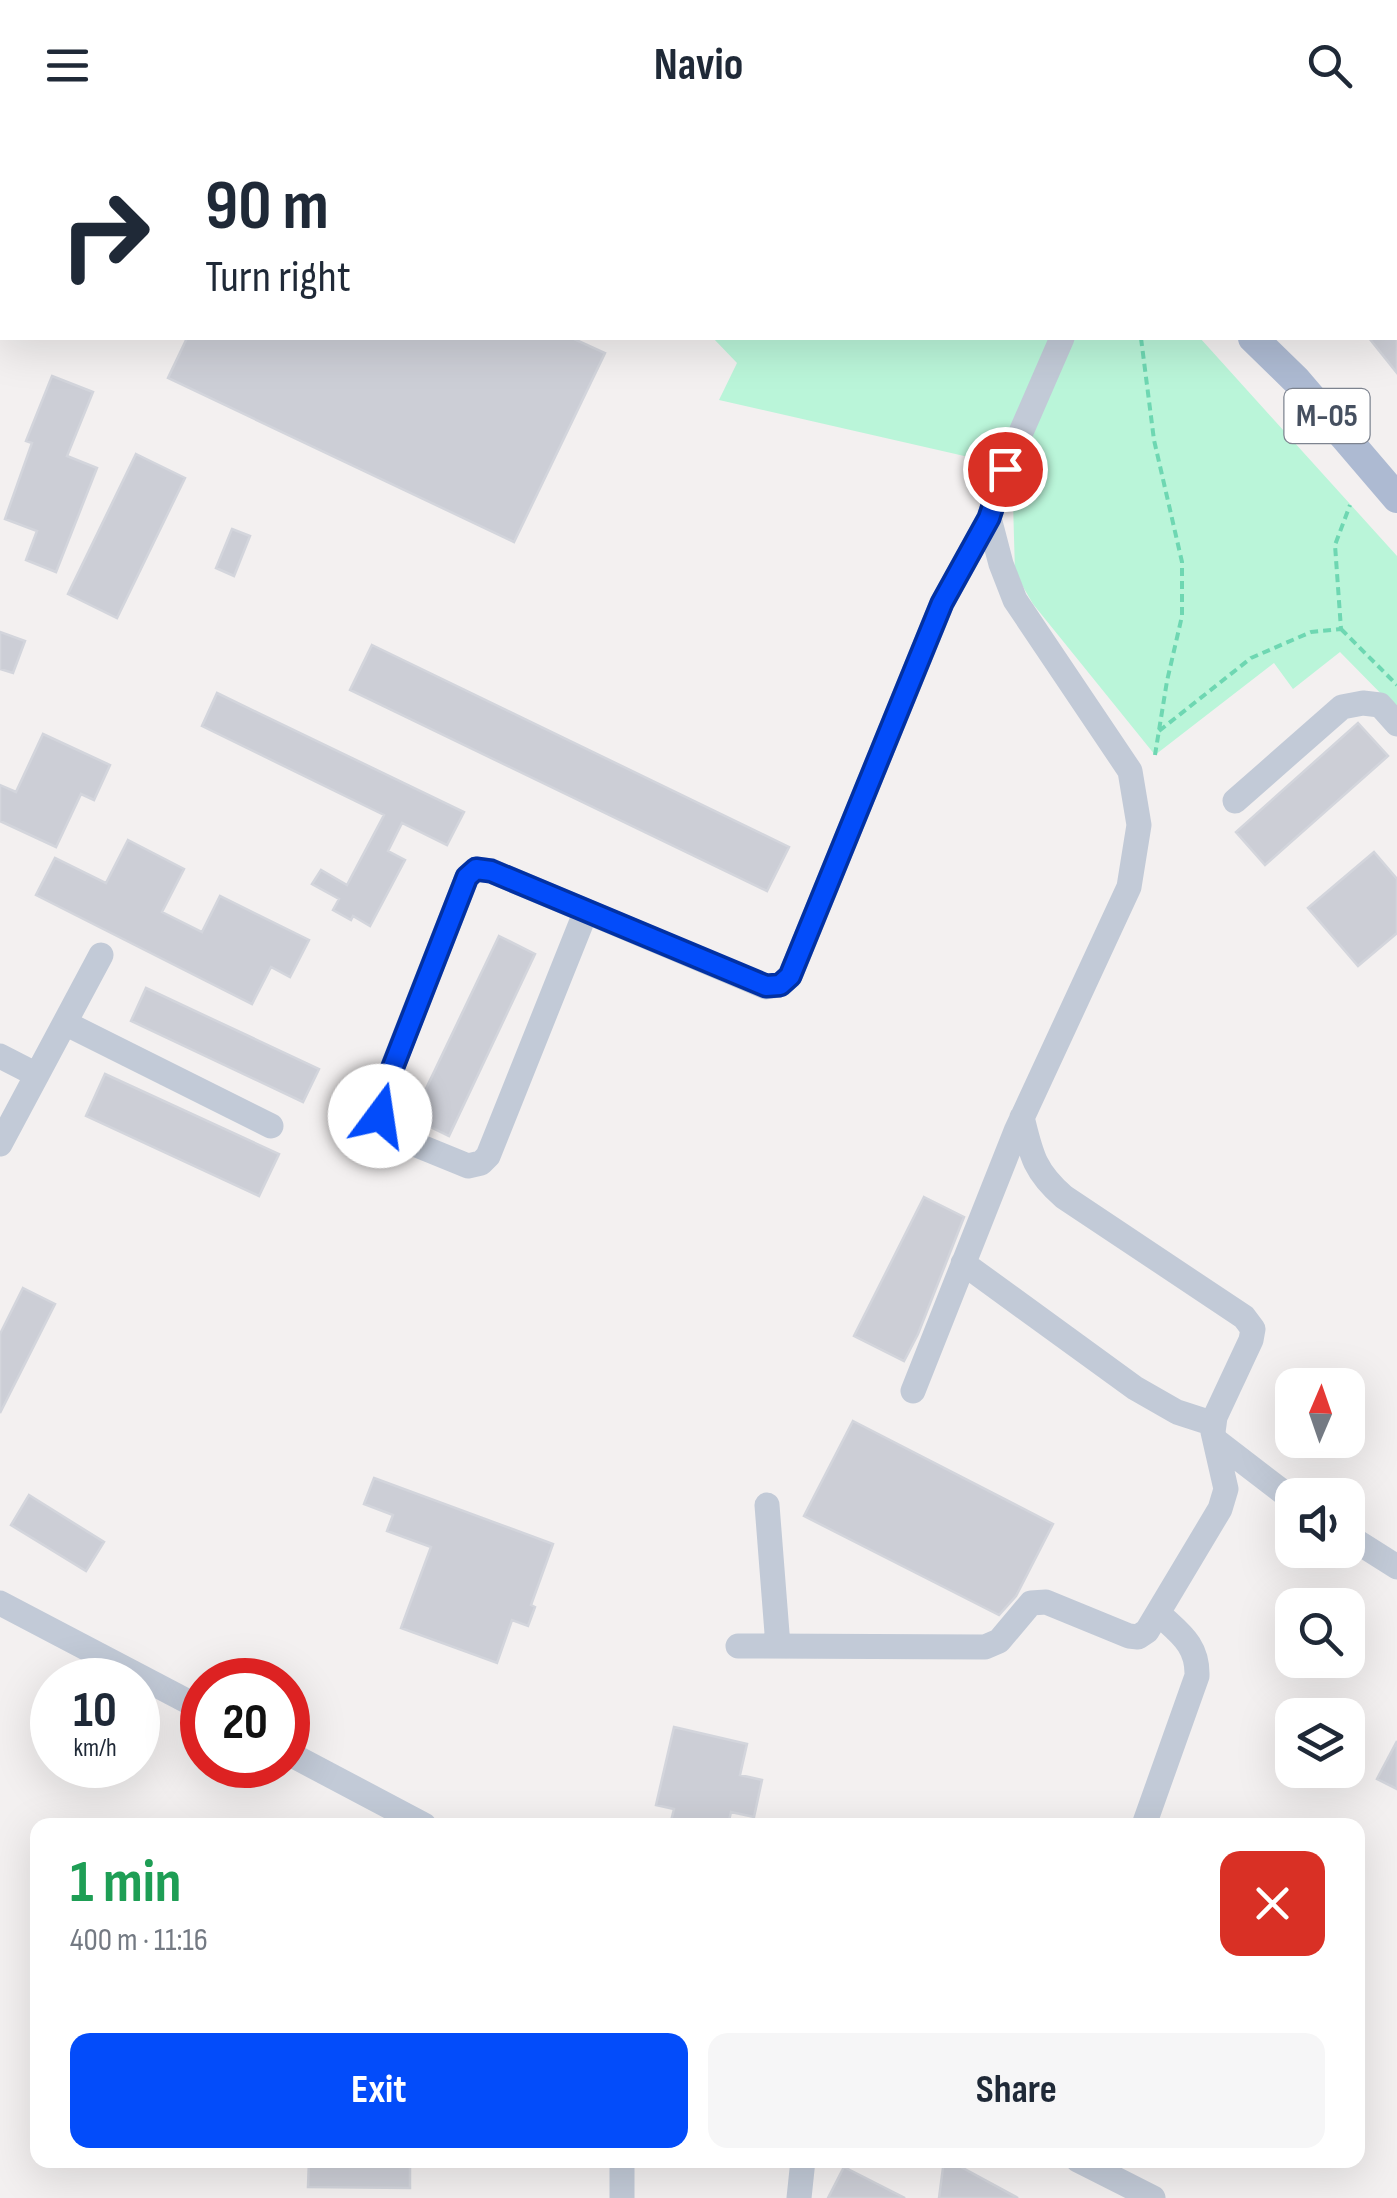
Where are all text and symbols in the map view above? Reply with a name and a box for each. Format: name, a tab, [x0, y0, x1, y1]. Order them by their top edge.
icon: menu	[40, 38, 95, 93]
text: Navio	[654, 38, 743, 93]
icon: search	[1302, 38, 1357, 93]
text: 90 m	[205, 165, 329, 249]
icon: right	[40, 170, 170, 300]
text: Turn right	[205, 250, 351, 305]
road number: М-05	[1284, 389, 1370, 443]
pin	[963, 427, 1048, 512]
icon: arrive	[978, 442, 1033, 497]
position arrow	[328, 1064, 432, 1168]
north arrow	[1275, 1368, 1365, 1458]
map controls	[1275, 1368, 1365, 1788]
button: sound	[1275, 1478, 1365, 1568]
button: search	[1275, 1588, 1365, 1678]
speed limit sign: 20	[180, 1658, 310, 1788]
text: 10	[73, 1681, 117, 1741]
button: layers	[1275, 1698, 1365, 1788]
text: km/h	[73, 1733, 117, 1764]
text: 1 min	[70, 1847, 182, 1919]
button: close	[1220, 1851, 1325, 1956]
text: 400 m · 11:16	[70, 1921, 208, 1960]
button: Exit	[70, 2033, 688, 2148]
button: Share	[708, 2033, 1325, 2148]

